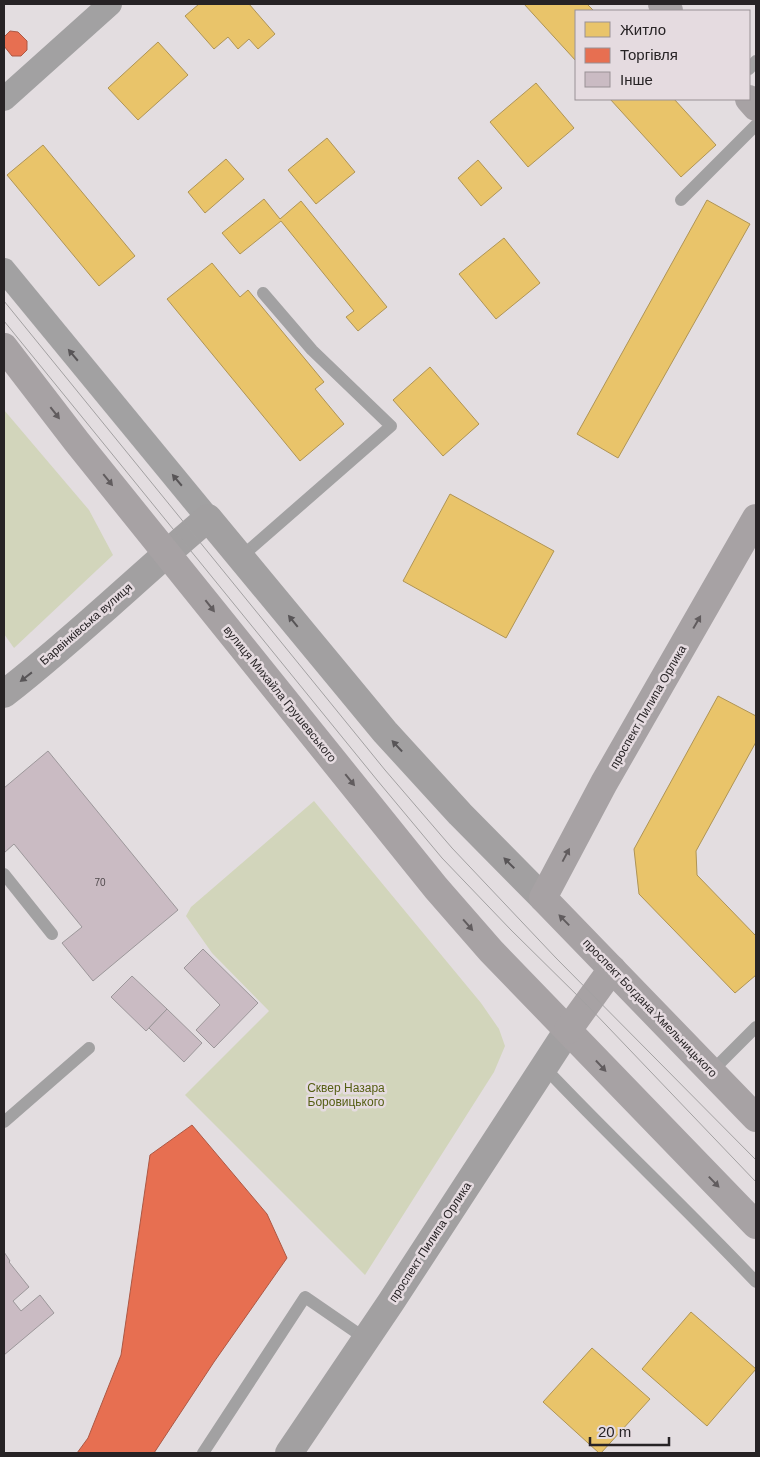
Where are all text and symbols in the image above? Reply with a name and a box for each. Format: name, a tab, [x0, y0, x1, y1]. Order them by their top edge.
legend	[575, 10, 750, 100]
text: Житло	[620, 21, 666, 38]
text: Торгівля	[620, 46, 678, 63]
text: Інше	[620, 71, 653, 88]
one-way arrow	[68, 349, 79, 362]
one-way arrow	[50, 406, 60, 420]
one-way arrow	[103, 473, 114, 486]
one-way arrow	[171, 474, 182, 487]
street label: Барвінківська вулиця	[37, 580, 135, 668]
one-way arrow	[205, 600, 215, 613]
one-way arrow	[288, 615, 299, 627]
one-way arrow	[692, 615, 701, 628]
street label: вулиця Михайла Грушевського	[221, 623, 340, 765]
street label: проспект Пилипа Орлика	[607, 642, 689, 771]
one-way arrow	[19, 672, 33, 682]
one-way arrow	[391, 740, 403, 752]
one-way arrow	[344, 774, 355, 787]
one-way arrow	[562, 848, 570, 862]
one-way arrow	[503, 858, 515, 870]
house number: 70	[94, 877, 106, 888]
one-way arrow	[558, 914, 570, 926]
one-way arrow	[463, 918, 474, 931]
street label: проспект Богдана Хмельницького	[580, 936, 720, 1080]
one-way arrow	[595, 1059, 607, 1071]
park label: Сквер Назара Боровицького	[307, 1081, 385, 1109]
one-way arrow	[708, 1176, 720, 1188]
street label: проспект Пилипа Орлика	[386, 1179, 474, 1305]
scale bar	[590, 1414, 669, 1446]
text: 20 m	[598, 1423, 631, 1440]

